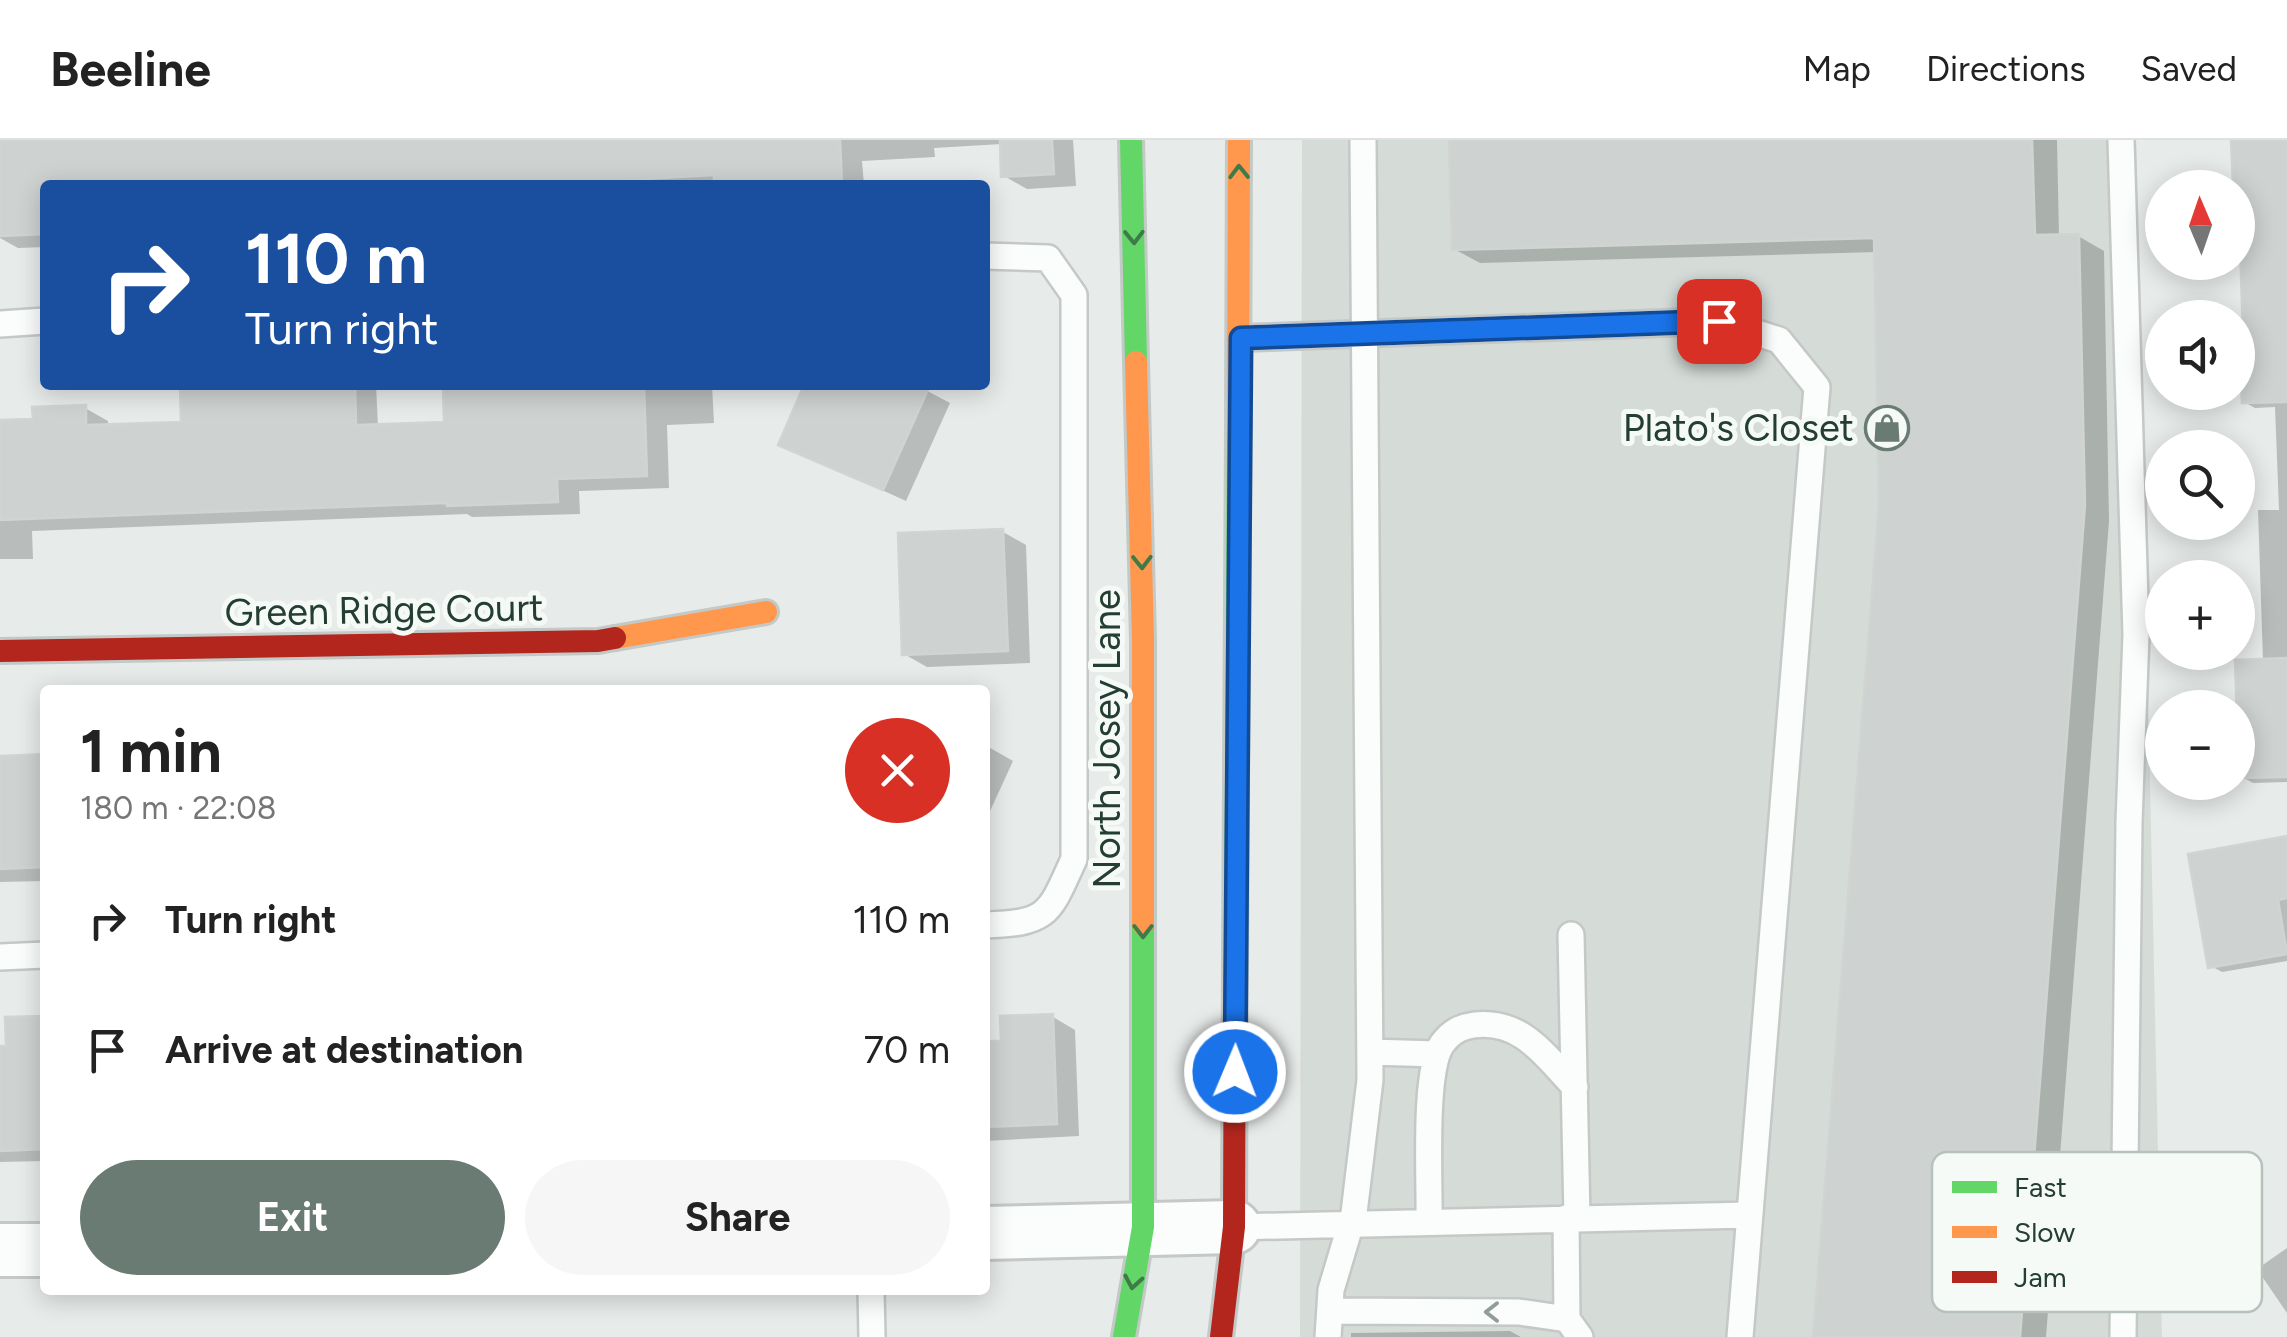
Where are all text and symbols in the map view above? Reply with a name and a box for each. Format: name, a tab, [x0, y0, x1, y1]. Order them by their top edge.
text: Beeline	[50, 40, 211, 98]
text: Map	[1803, 48, 1871, 90]
text: Directions	[1926, 48, 2086, 90]
text: Saved	[2141, 48, 2237, 90]
one-way arrow	[1229, 163, 1250, 179]
north arrow	[2145, 170, 2255, 280]
map controls	[2145, 170, 2255, 800]
text: 110 m	[245, 216, 427, 301]
icon: right	[80, 220, 210, 350]
one-way arrow	[1123, 230, 1144, 246]
pin	[1677, 279, 1762, 364]
icon: arrive	[1692, 294, 1747, 349]
button: sound	[2145, 300, 2255, 410]
text: Turn right	[245, 301, 438, 355]
place label: Plato's Closet	[1623, 405, 1854, 451]
shop icon: Plato's Closet	[1864, 405, 1910, 451]
button: search	[2145, 430, 2255, 540]
one-way arrow	[1131, 555, 1152, 571]
button: +	[2145, 560, 2255, 670]
street label: Green Ridge Court	[224, 584, 544, 636]
street label: North Josey Lane	[1084, 589, 1130, 889]
button: −	[2145, 690, 2255, 800]
text: 1 min	[80, 715, 222, 787]
button: close	[845, 718, 950, 823]
text: 180 m · 22:08	[80, 789, 276, 827]
icon: right	[80, 893, 135, 948]
text: Turn right	[165, 897, 337, 943]
text: 110 m	[853, 897, 950, 943]
one-way arrow	[1132, 924, 1154, 940]
position arrow	[1183, 1020, 1287, 1124]
icon: arrive	[80, 1023, 135, 1078]
text: Arrive at destination	[165, 1027, 523, 1073]
text: 70 m	[864, 1027, 950, 1073]
legend	[1932, 1152, 2262, 1312]
button: Exit	[80, 1160, 505, 1275]
button: Share	[525, 1160, 950, 1275]
text: Fast	[2014, 1170, 2067, 1204]
text: Slow	[2014, 1215, 2075, 1249]
text: Jam	[2014, 1260, 2067, 1294]
one-way arrow	[1123, 1274, 1144, 1290]
one-way arrow	[1483, 1301, 1498, 1323]

